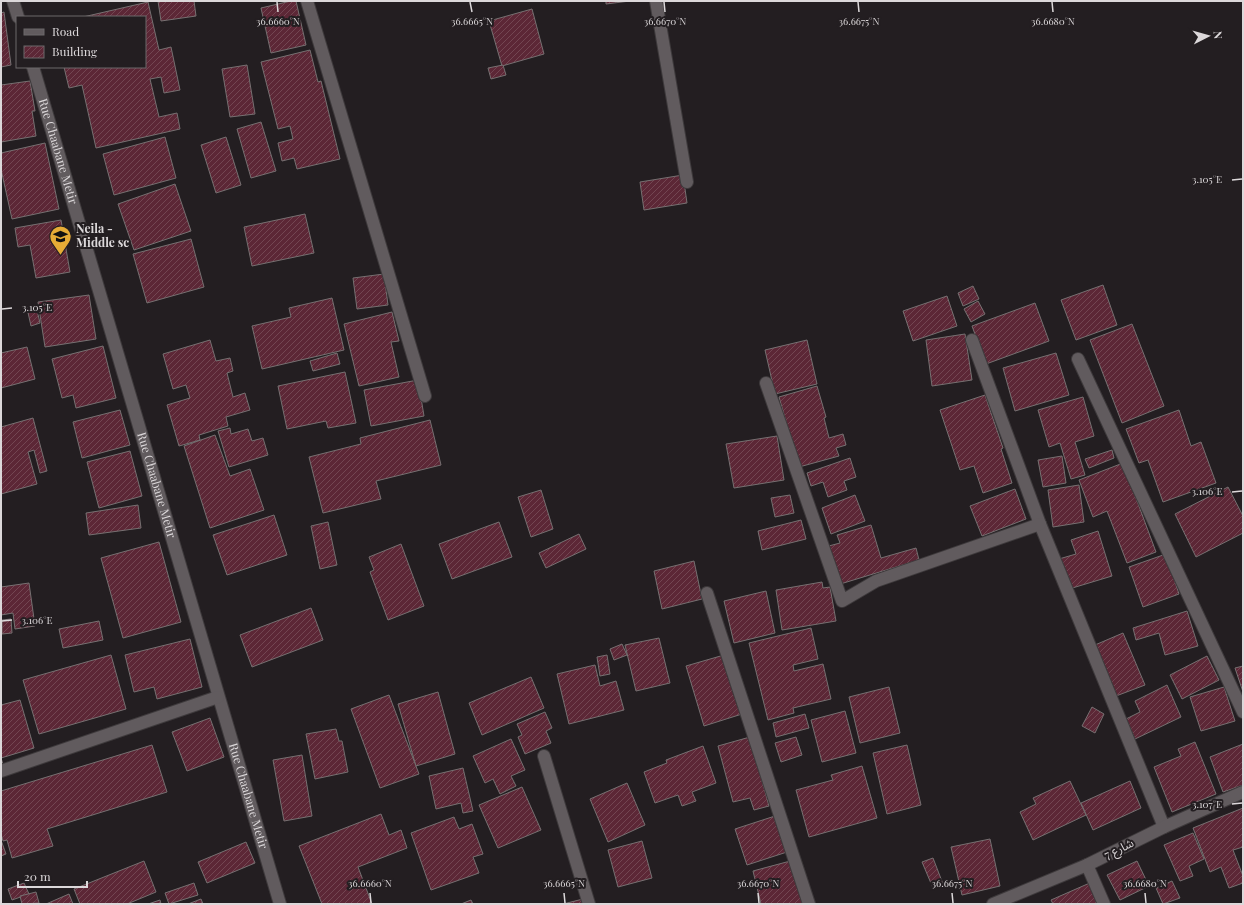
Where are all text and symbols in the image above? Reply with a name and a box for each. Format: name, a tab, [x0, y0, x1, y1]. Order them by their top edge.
text: 36.6660°N	[256, 14, 300, 28]
text: 36.6665°N	[451, 14, 493, 28]
text: 36.6670°N	[644, 14, 686, 28]
text: 36.6675°N	[838, 14, 880, 28]
text: 36.6680°N	[1031, 14, 1075, 28]
legend	[16, 16, 146, 68]
north arrow	[1188, 16, 1228, 56]
text: Road	[52, 23, 79, 39]
text: N	[1211, 30, 1226, 40]
text: Building	[52, 43, 98, 59]
street label: Rue Chaabane Metir	[36, 96, 82, 207]
text: 3.105°E	[1192, 172, 1222, 186]
place label: Neila - Middle sc	[76, 220, 129, 250]
school or university icon: Neila - Middle sc	[47, 223, 73, 256]
text: 3.105°E	[22, 300, 52, 314]
street label: Rue Chaabane Metir	[134, 430, 181, 540]
text: 3.106°E	[1191, 484, 1223, 498]
text: 3.106°E	[21, 613, 53, 627]
street label: Rue Chaabane Metir	[226, 741, 272, 851]
text: 3.107°E	[1192, 797, 1222, 811]
street label: شارع 7	[1101, 834, 1137, 864]
scale bar	[18, 863, 87, 889]
text: 20 m	[24, 868, 51, 884]
text: 36.6660°N	[348, 876, 392, 890]
text: 36.6665°N	[543, 876, 585, 890]
text: 36.6670°N	[737, 876, 779, 890]
text: 36.6675°N	[931, 876, 973, 890]
text: 36.6680°N	[1123, 876, 1167, 890]

